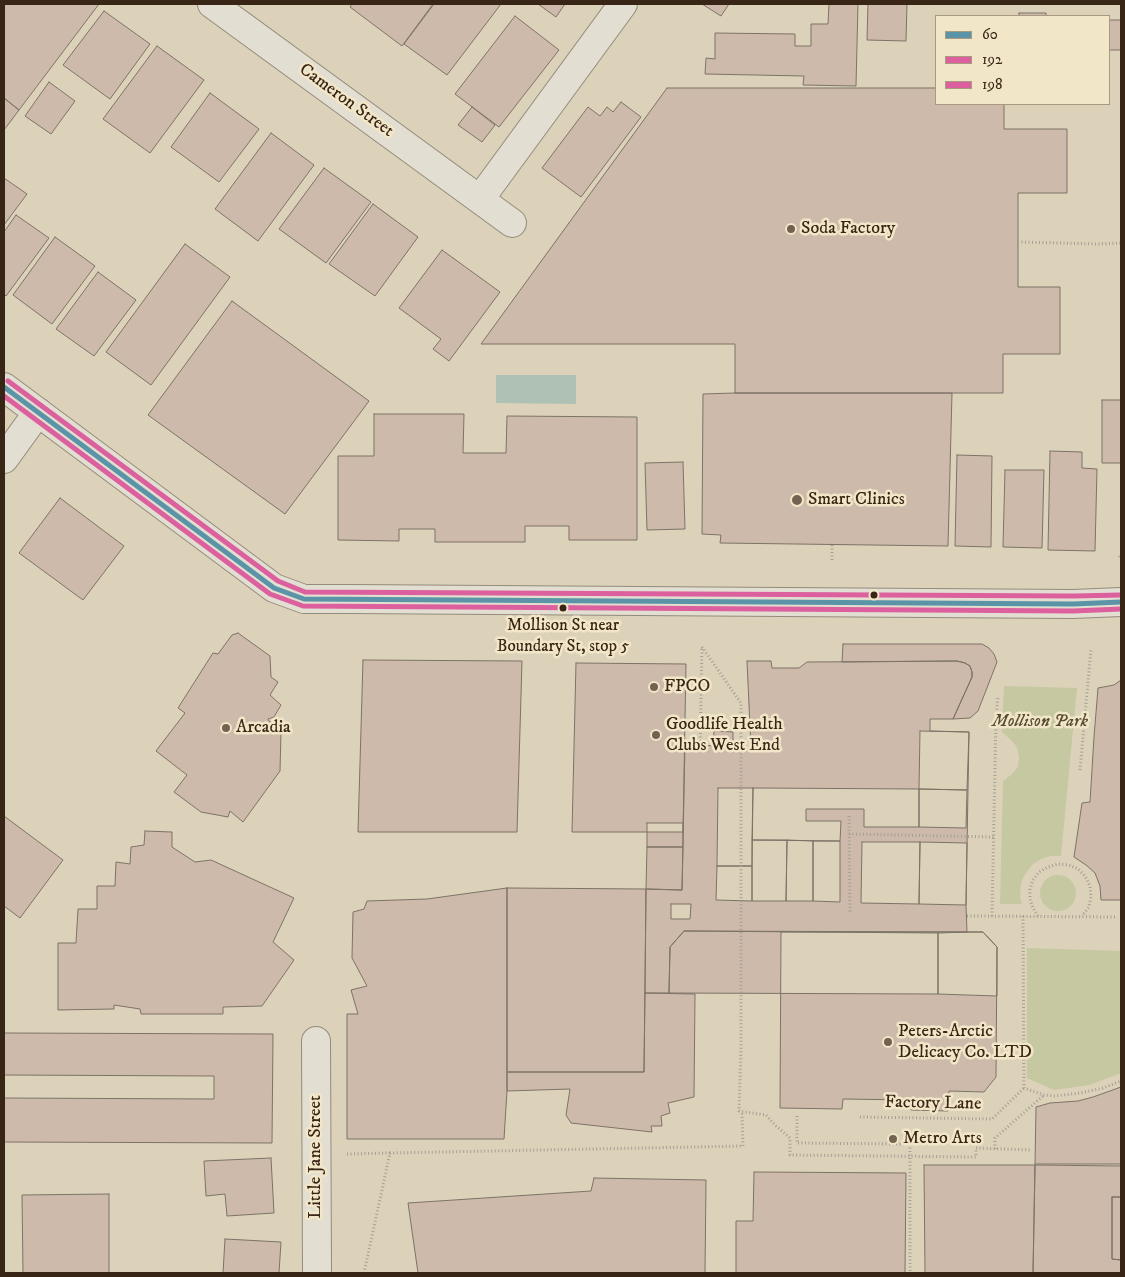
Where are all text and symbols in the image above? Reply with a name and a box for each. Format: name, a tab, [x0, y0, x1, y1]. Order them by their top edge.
legend	[935, 15, 1110, 105]
text: 60	[982, 25, 998, 44]
text: 192	[982, 50, 1002, 69]
street label: Cameron Street	[294, 59, 398, 143]
text: 198	[982, 75, 1002, 94]
place label: Soda Factory	[801, 218, 895, 240]
marker: Soda Factory	[785, 223, 797, 235]
place label: Smart Clinics	[808, 489, 905, 511]
marker: Smart Clinics	[790, 493, 804, 507]
unlabelled marker	[869, 590, 879, 600]
marker: Mollison St near Boundary St, stop 5	[558, 603, 568, 613]
place label: Mollison St near Boundary St, stop 5	[497, 616, 629, 656]
place label: FPCO	[664, 676, 710, 698]
marker: FPCO	[648, 681, 660, 693]
park label: Mollison Park	[992, 711, 1088, 733]
place label: Goodlife Health Clubs West End	[666, 714, 783, 756]
place label: Arcadia	[236, 717, 291, 739]
marker: Arcadia	[220, 722, 232, 734]
marker: Goodlife Health Clubs West End	[650, 729, 662, 741]
place label: Peters-Arctic Delicacy Co. LTD	[898, 1021, 1032, 1064]
marker: Peters-Arctic Delicacy Co. LTD	[882, 1036, 894, 1048]
street label: Factory Lane	[884, 1092, 982, 1116]
street label: Little Jane Street	[305, 1095, 327, 1219]
place label: Metro Arts	[903, 1128, 982, 1150]
marker: Metro Arts	[887, 1133, 899, 1145]

